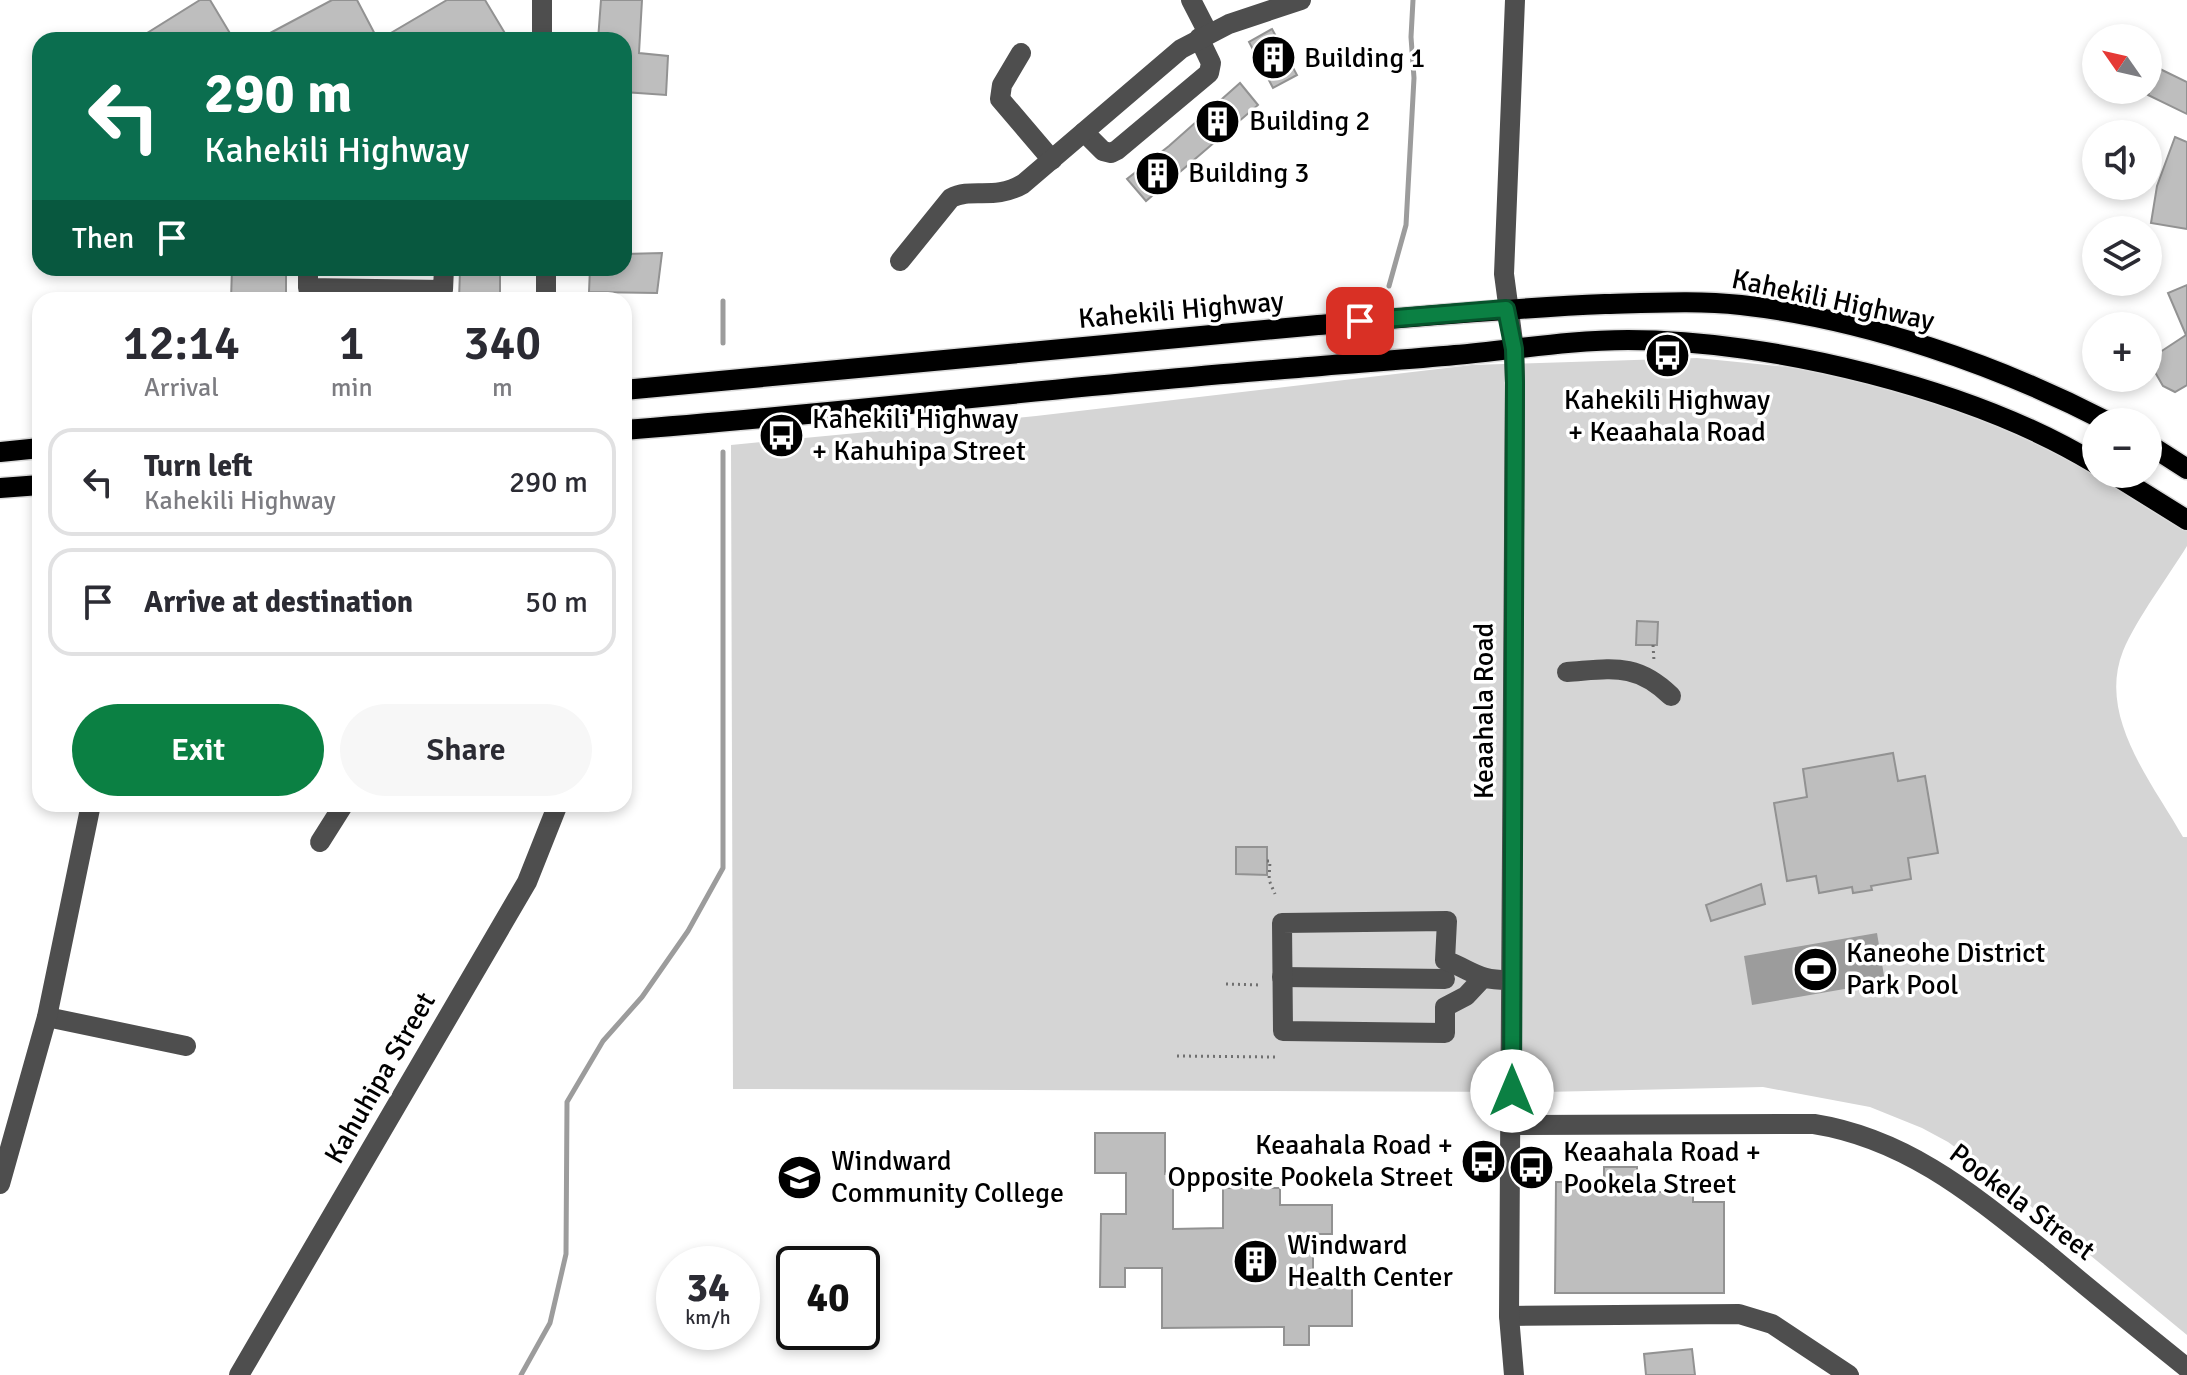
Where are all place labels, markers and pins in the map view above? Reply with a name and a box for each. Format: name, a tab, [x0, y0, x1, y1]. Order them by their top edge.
building icon: Building 1	[1249, 34, 1297, 82]
place label: Building 1	[1304, 41, 1425, 75]
building icon: Building 2	[1194, 97, 1242, 145]
place label: Building 2	[1249, 104, 1370, 138]
building icon: Building 3	[1133, 149, 1181, 197]
place label: Building 3	[1188, 156, 1309, 190]
pin	[1326, 287, 1394, 355]
bus stop icon: Kahekili Highway + Keaahala Road	[1643, 332, 1691, 380]
place label: Kahekili Highway + Keaahala Road	[1564, 383, 1770, 449]
place label: Kahekili Highway + Kahuhipa Street	[812, 402, 1026, 468]
bus stop icon: Kahekili Highway + Kahuhipa Street	[757, 411, 805, 459]
place label: Kaneohe District Park Pool	[1846, 936, 2046, 1002]
sports icon: Kaneohe District Park Pool	[1791, 945, 1839, 993]
place label: Keaahala Road + Opposite Pookela Street	[1168, 1128, 1453, 1194]
place label: Keaahala Road + Pookela Street	[1563, 1135, 1761, 1201]
bus stop icon: Keaahala Road + Opposite Pookela Street	[1460, 1137, 1508, 1185]
place label: Windward Community College	[831, 1144, 1064, 1210]
bus stop icon: Keaahala Road + Pookela Street	[1508, 1144, 1556, 1192]
school or university icon: Windward Community College	[776, 1153, 824, 1201]
place label: Windward Health Center	[1287, 1228, 1454, 1294]
building icon: Windward Health Center	[1232, 1237, 1280, 1285]

